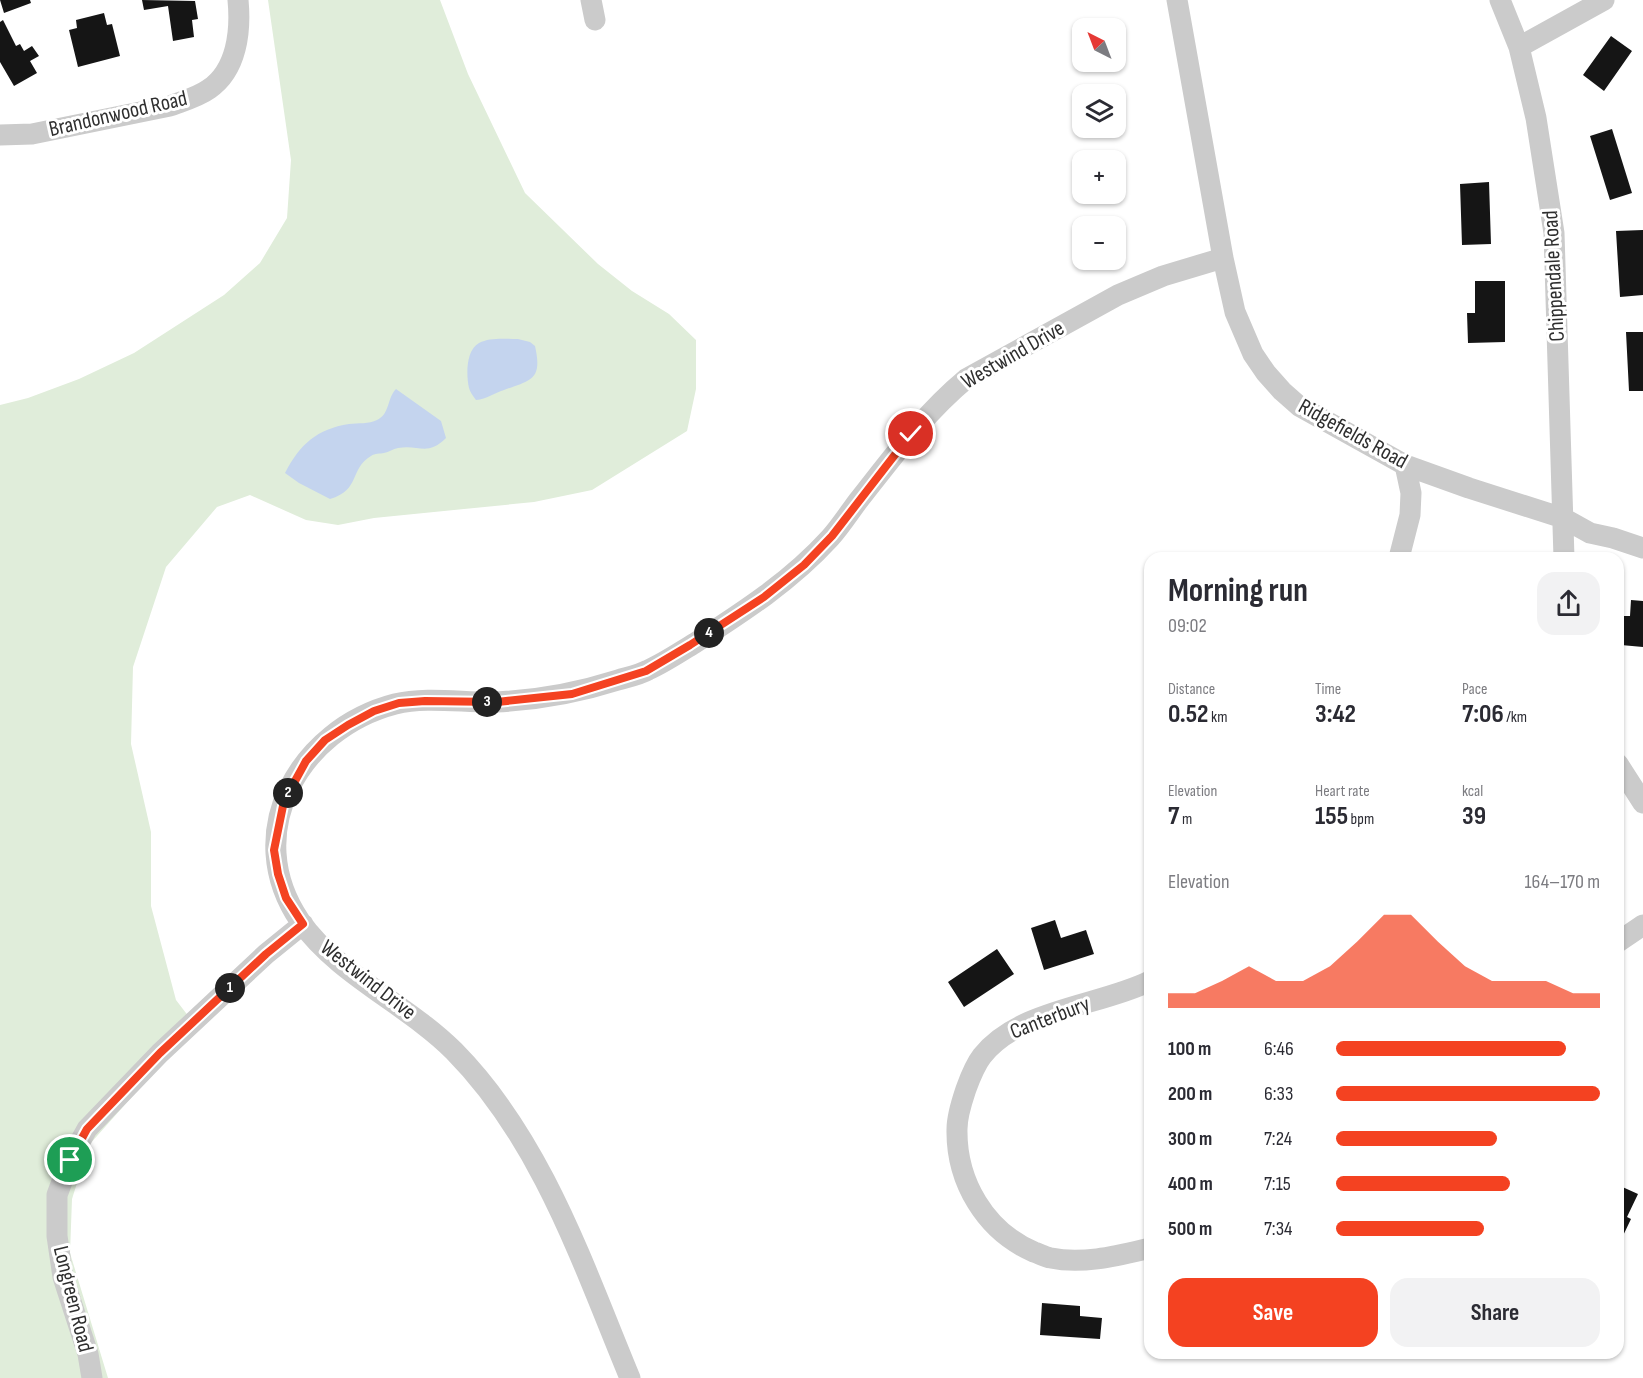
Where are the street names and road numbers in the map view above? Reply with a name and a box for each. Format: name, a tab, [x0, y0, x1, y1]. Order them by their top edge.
street label: Brandonwood Road	[46, 85, 190, 143]
street label: Chippendale Road	[1537, 210, 1571, 342]
street label: Westwind Drive	[957, 315, 1069, 395]
street label: Ridgefields Road	[1294, 393, 1412, 475]
street label: Westwind Drive	[315, 934, 421, 1026]
street label: Canterbury	[1006, 990, 1094, 1046]
street label: Longreen Road	[47, 1243, 99, 1355]

